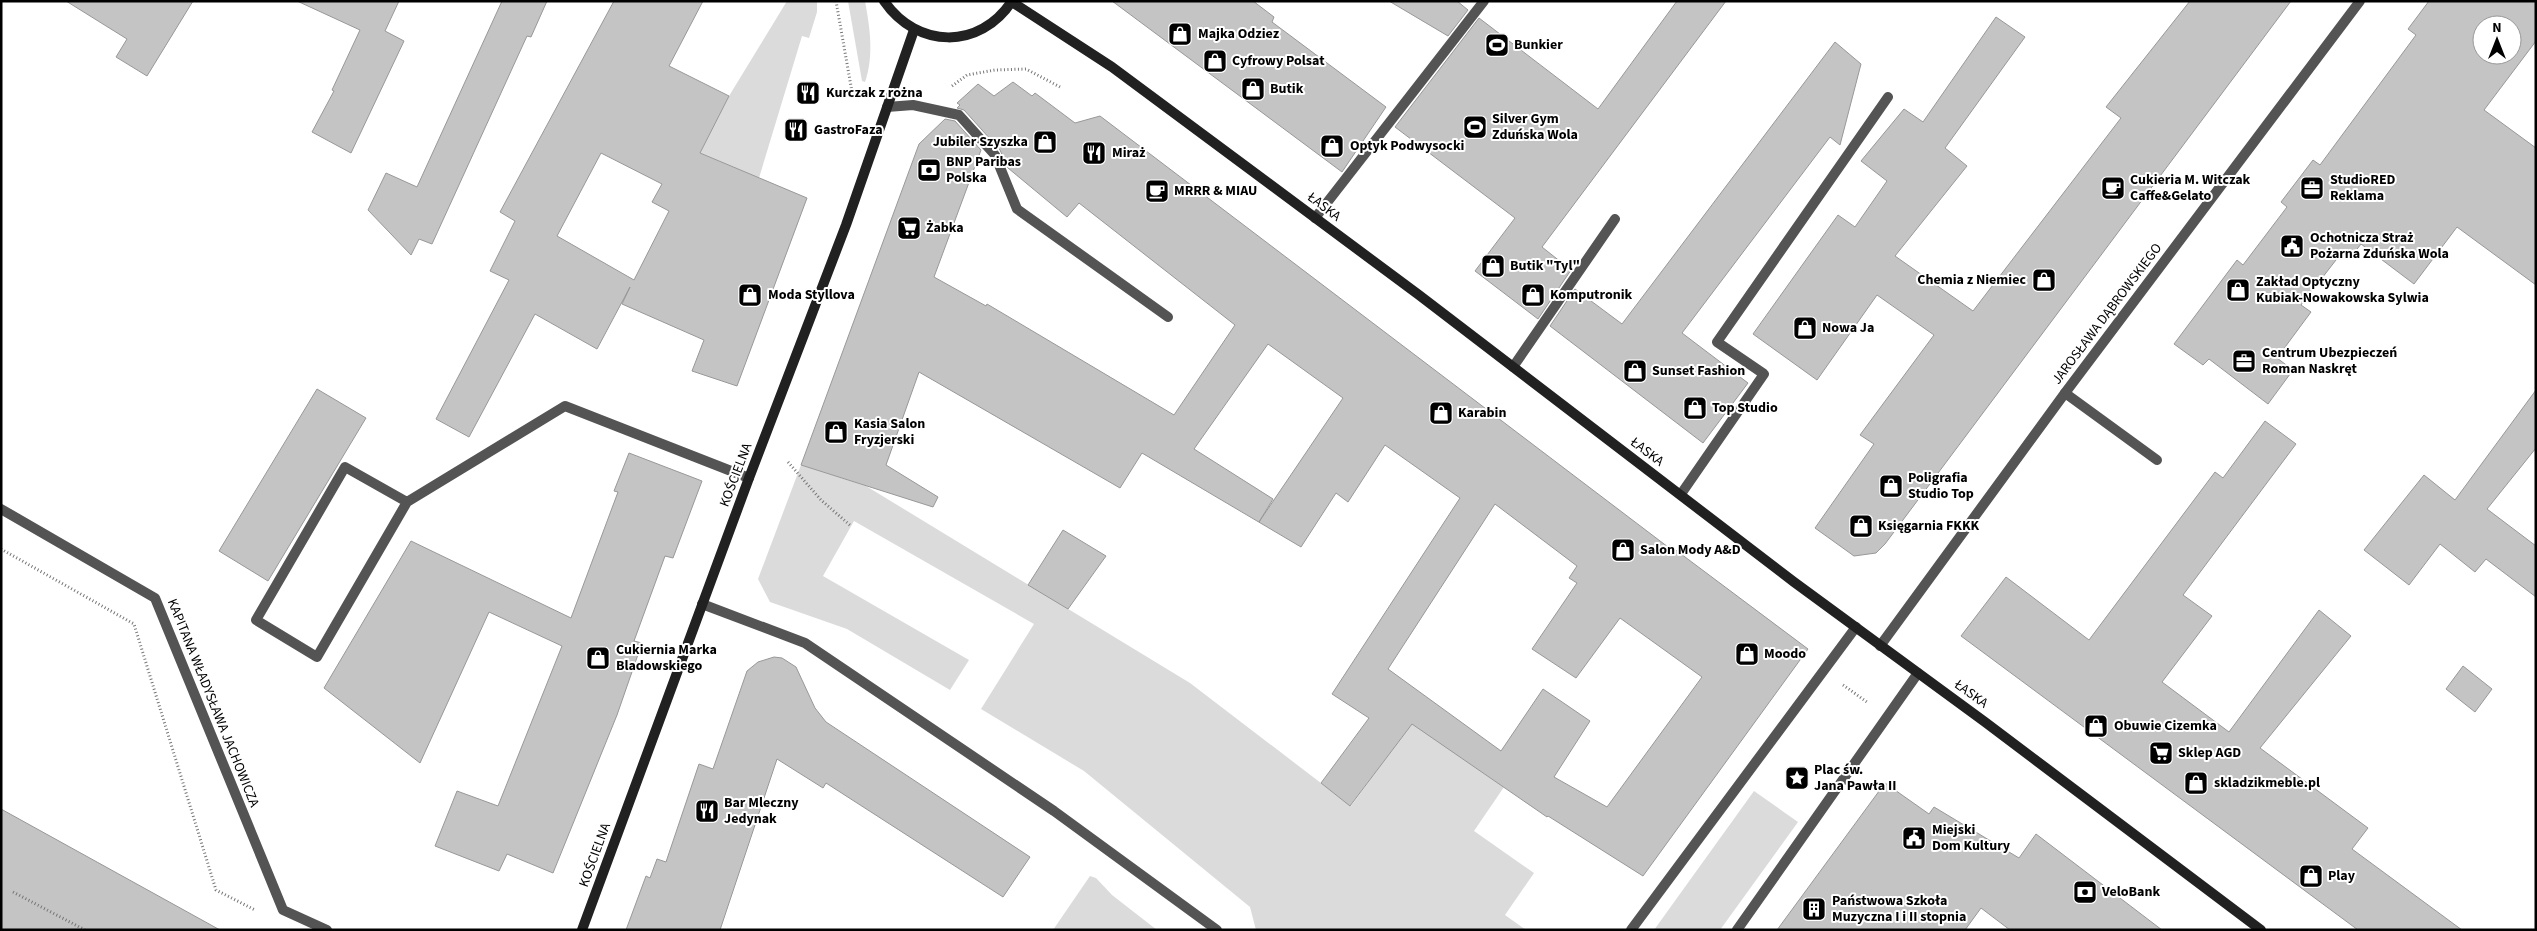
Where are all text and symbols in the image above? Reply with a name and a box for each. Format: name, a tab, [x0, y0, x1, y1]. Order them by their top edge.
north arrow	[2472, 15, 2522, 65]
text: N	[2492, 18, 2502, 38]
shop icon: Majka Odziez	[1167, 21, 1193, 47]
place label: Majka Odziez	[1198, 24, 1280, 44]
sports icon: Bunkier	[1484, 32, 1510, 58]
place label: Bunkier	[1514, 35, 1563, 55]
shop icon: Cyfrowy Polsat	[1202, 48, 1228, 74]
place label: Cyfrowy Polsat	[1232, 51, 1325, 71]
shop icon: Butik	[1240, 76, 1266, 102]
place label: Butik	[1270, 79, 1304, 99]
restaurant icon: Kurczak z rożna	[795, 80, 821, 106]
place label: Kurczak z rożna	[826, 83, 923, 103]
place label: Silver Gym Zduńska Wola	[1492, 109, 1578, 145]
sports icon: Silver Gym Zduńska Wola	[1462, 114, 1488, 140]
restaurant icon: GastroFaza	[783, 117, 809, 143]
place label: GastroFaza	[814, 120, 883, 140]
shop icon: Jubiler Szyszka	[1032, 129, 1058, 155]
place label: Jubiler Szyszka	[933, 132, 1028, 152]
shop icon: Optyk Podwysocki	[1319, 133, 1345, 159]
place label: Optyk Podwysocki	[1350, 136, 1465, 156]
restaurant icon: Miraż	[1081, 140, 1107, 166]
place label: Miraż	[1112, 143, 1146, 163]
place label: BNP Paribas Polska	[946, 152, 1021, 188]
bank icon: BNP Paribas Polska	[916, 157, 942, 183]
place label: Cukieria M. Witczak Caffe&Gelato	[2130, 170, 2251, 206]
place label: StudioRED Reklama	[2330, 170, 2396, 206]
cafe icon: Cukieria M. Witczak Caffe&Gelato	[2100, 175, 2126, 201]
office icon: StudioRED Reklama	[2299, 175, 2325, 201]
cafe icon: MRRR & MIAU	[1144, 178, 1170, 204]
place label: MRRR & MIAU	[1174, 181, 1257, 201]
street label: ŁASKA	[1302, 187, 1345, 227]
supermarket icon: Żabka	[896, 215, 922, 241]
place label: Żabka	[926, 218, 964, 238]
place label: Ochotnicza Straż Pożarna Zduńska Wola	[2310, 228, 2449, 264]
public building icon: Ochotnicza Straż Pożarna Zduńska Wola	[2279, 233, 2305, 259]
street label: JAROSŁAWA DĄBROWSKIEGO	[2047, 239, 2167, 389]
shop icon: Butik "Tyl"	[1480, 253, 1506, 279]
place label: Butik "Tyl"	[1510, 256, 1580, 276]
shop icon: Chemia z Niemiec	[2031, 267, 2057, 293]
place label: Chemia z Niemiec	[1917, 270, 2026, 290]
place label: Zakład Optyczny Kubiak-Nowakowska Sylwia	[2256, 272, 2429, 308]
shop icon: Zakład Optyczny Kubiak-Nowakowska Sylwia	[2225, 277, 2251, 303]
shop icon: Moda Styllova	[737, 282, 763, 308]
shop icon: Komputronik	[1520, 282, 1546, 308]
place label: Moda Styllova	[768, 285, 855, 305]
place label: Komputronik	[1550, 285, 1633, 305]
shop icon: Nowa Ja	[1792, 315, 1818, 341]
place label: Nowa Ja	[1822, 318, 1874, 338]
place label: Centrum Ubezpieczeń Roman Naskręt	[2262, 343, 2397, 379]
office icon: Centrum Ubezpieczeń Roman Naskręt	[2231, 348, 2257, 374]
shop icon: Sunset Fashion	[1622, 358, 1648, 384]
place label: Sunset Fashion	[1652, 361, 1745, 381]
shop icon: Top Studio	[1682, 395, 1708, 421]
place label: Top Studio	[1712, 398, 1778, 418]
shop icon: Karabin	[1428, 400, 1454, 426]
place label: Karabin	[1458, 403, 1506, 423]
place label: Kasia Salon Fryzjerski	[854, 414, 925, 450]
shop icon: Kasia Salon Fryzjerski	[823, 419, 849, 445]
street label: ŁASKA	[1625, 432, 1668, 472]
street label: KOŚCIELNA	[715, 440, 758, 510]
place label: Poligrafia Studio Top	[1908, 468, 1974, 504]
shop icon: Poligrafia Studio Top	[1878, 473, 1904, 499]
shop icon: Księgarnia FKKK	[1848, 513, 1874, 539]
place label: Księgarnia FKKK	[1878, 516, 1980, 536]
shop icon: Salon Mody A&D	[1610, 537, 1636, 563]
place label: Salon Mody A&D	[1640, 540, 1741, 560]
street label: KAPITANA WŁADYSŁAWA JACHOWICZA	[162, 596, 264, 811]
place label: Cukiernia Marka Bladowskiego	[616, 640, 717, 676]
shop icon: Moodo	[1734, 641, 1760, 667]
place label: Moodo	[1764, 644, 1806, 664]
shop icon: Cukiernia Marka Bladowskiego	[585, 645, 611, 671]
street label: ŁASKA	[1949, 674, 1992, 713]
shop icon: Obuwie Cizemka	[2083, 713, 2109, 739]
place label: Obuwie Cizemka	[2114, 716, 2217, 736]
supermarket icon: Sklep AGD	[2148, 740, 2174, 766]
place label: Sklep AGD	[2178, 743, 2241, 763]
place label: Plac św. Jana Pawła II	[1814, 760, 1896, 796]
place icon: Plac św. Jana Pawła II	[1784, 765, 1810, 791]
shop icon: skladzikmeble.pl	[2183, 770, 2209, 796]
place label: skladzikmeble.pl	[2214, 773, 2320, 793]
place label: Bar Mleczny Jedynak	[724, 793, 799, 829]
restaurant icon: Bar Mleczny Jedynak	[694, 798, 720, 824]
street label: KOŚCIELNA	[574, 820, 616, 890]
place label: Miejski Dom Kultury	[1932, 820, 2011, 856]
public building icon: Miejski Dom Kultury	[1901, 825, 1927, 851]
shop icon: Play	[2298, 863, 2324, 889]
place label: Play	[2328, 866, 2356, 886]
bank icon: VeloBank	[2072, 879, 2098, 905]
place label: VeloBank	[2101, 882, 2160, 902]
place label: Państwowa Szkoła Muzyczna I i II stopnia	[1832, 891, 1966, 927]
building icon: Państwowa Szkoła Muzyczna I i II stopnia	[1801, 896, 1827, 922]

